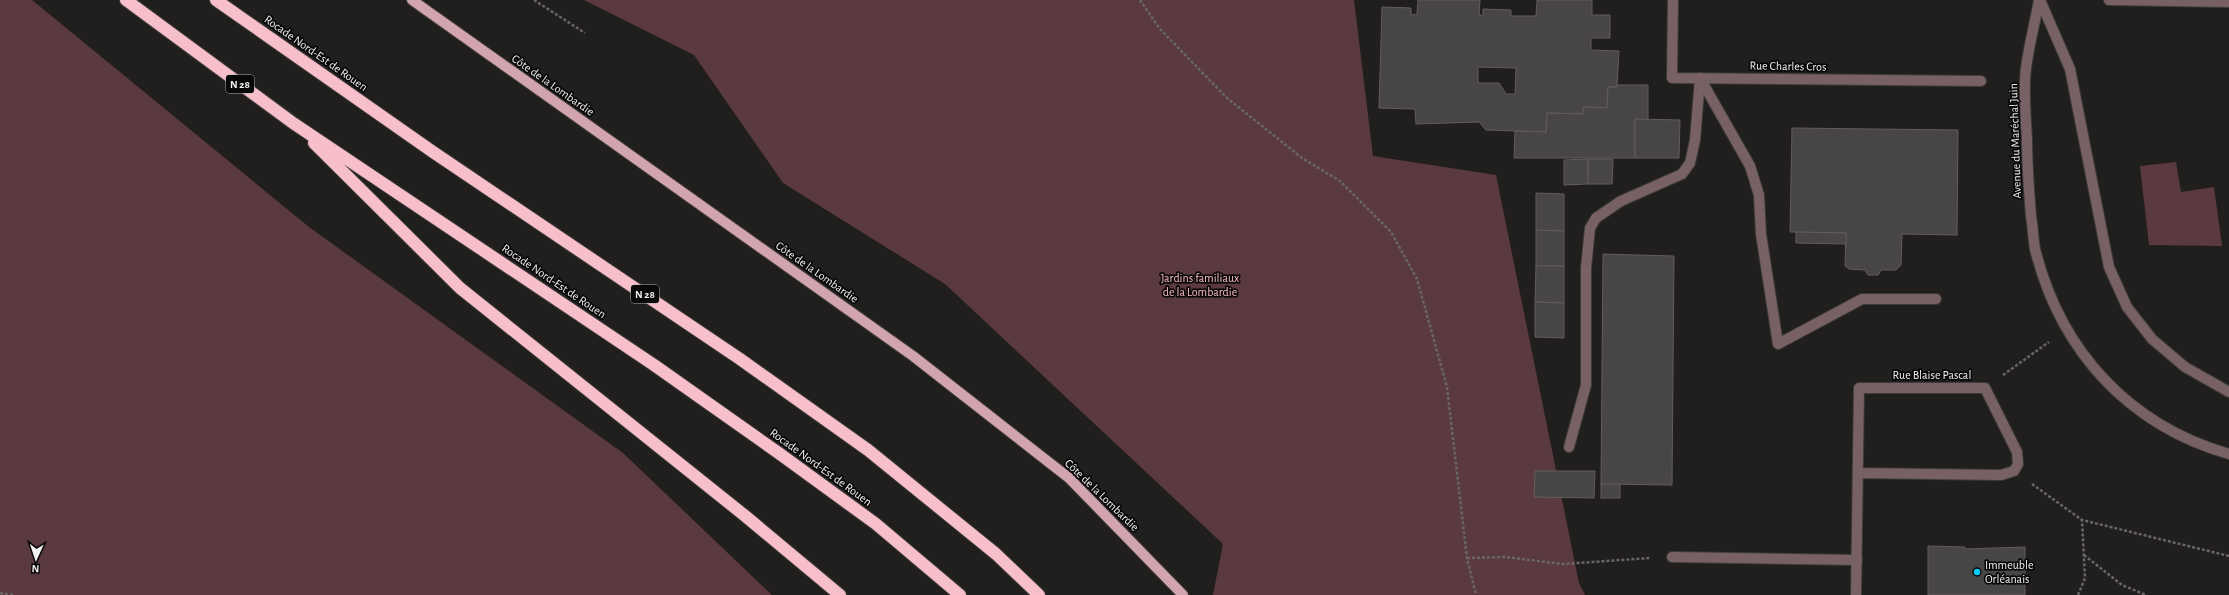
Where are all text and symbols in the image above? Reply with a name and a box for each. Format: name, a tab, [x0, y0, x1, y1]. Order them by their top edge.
street label: Rocade Nord-Est de Rouen	[262, 13, 370, 93]
street label: Côte de la Lombardie	[510, 52, 596, 118]
street label: Rue Charles Cros	[1749, 59, 1827, 73]
road number: N 28	[226, 75, 254, 93]
street label: Avenue du Maréchal Juin	[2007, 83, 2023, 199]
street label: Côte de la Lombardie	[774, 239, 860, 305]
street label: Rocade Nord-Est de Rouen	[500, 242, 608, 320]
park label: Jardins familiaux de la Lombardie	[1161, 272, 1239, 298]
road number: N 28	[631, 285, 659, 303]
street label: Rue Blaise Pascal	[1893, 369, 1971, 381]
street label: Rocade Nord-Est de Rouen	[768, 426, 874, 508]
street label: Côte de la Lombardie	[1063, 457, 1141, 533]
north arrow	[16, 539, 56, 579]
place label: Immeuble Orléanais	[1985, 559, 2034, 585]
text: N	[31, 563, 40, 574]
marker: Immeuble Orléanais	[1972, 567, 1982, 577]

